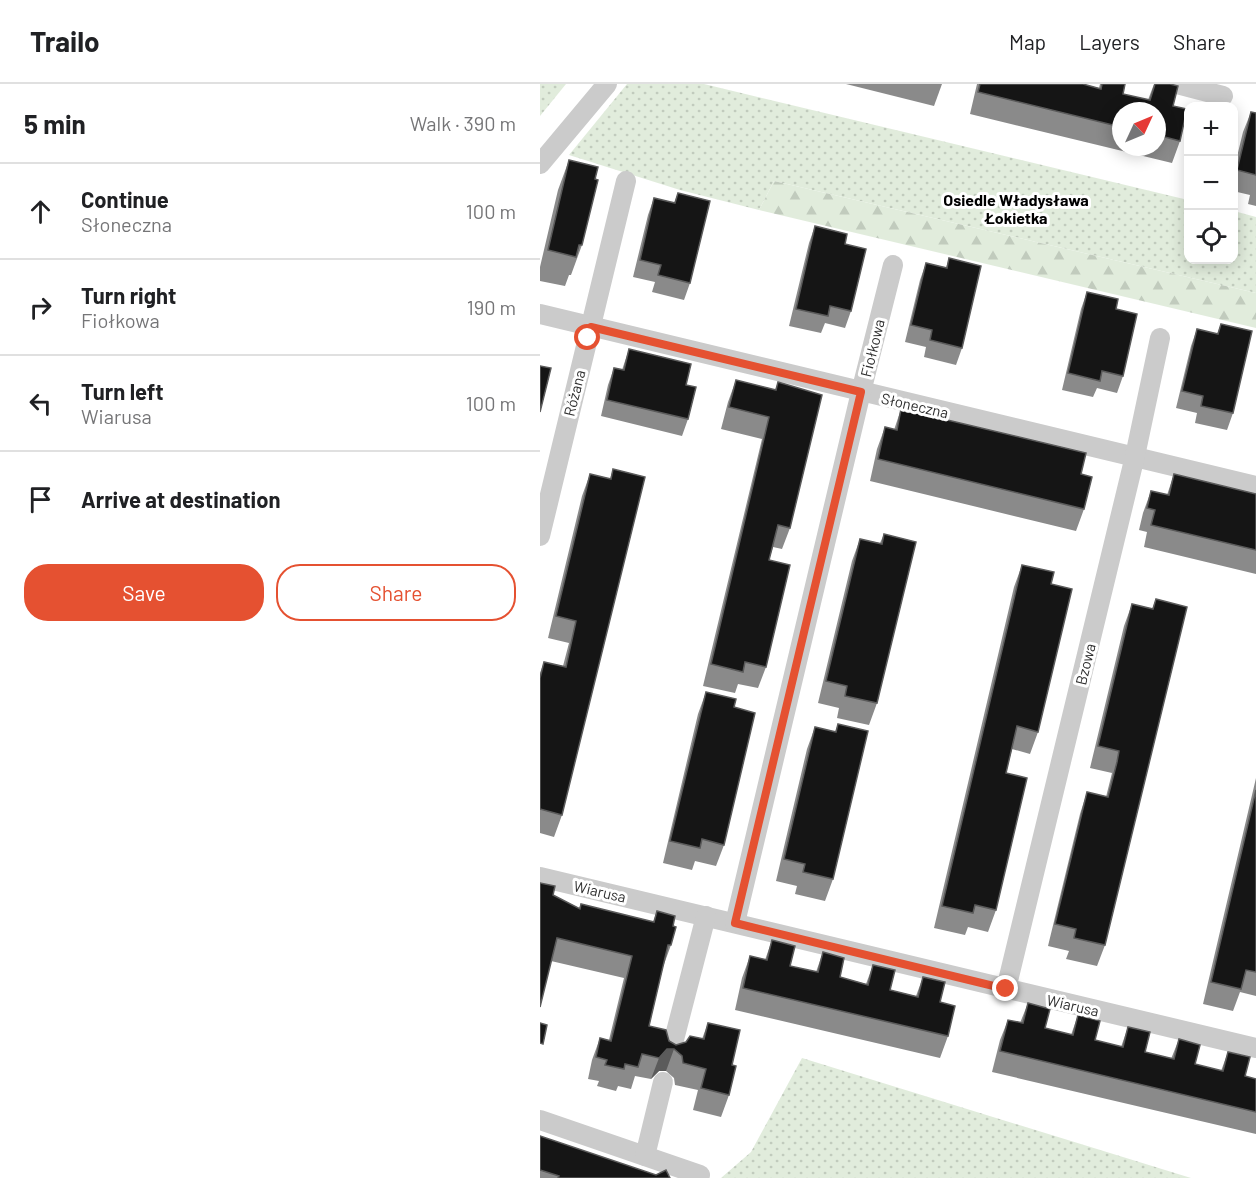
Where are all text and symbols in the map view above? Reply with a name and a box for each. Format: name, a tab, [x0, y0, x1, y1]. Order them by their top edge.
text: Trailo	[30, 24, 100, 58]
text: Map	[1009, 29, 1046, 54]
text: Layers	[1079, 29, 1140, 54]
text: Share	[1173, 29, 1226, 54]
north arrow	[1112, 102, 1166, 156]
map controls	[1184, 102, 1238, 264]
button: +	[1184, 102, 1238, 156]
text: 5 min	[24, 108, 86, 139]
text: Walk · 390 m	[410, 111, 516, 135]
button: −	[1184, 156, 1238, 210]
text: Continue	[81, 186, 169, 212]
district label: Osiedle Władysława Łokietka	[943, 190, 1089, 227]
icon: ahead	[24, 195, 57, 228]
text: 100 m	[466, 199, 516, 223]
button: locate	[1184, 210, 1238, 264]
text: Słoneczna	[81, 212, 172, 236]
text: Turn right	[81, 282, 176, 308]
icon: right	[24, 291, 57, 324]
text: 190 m	[467, 295, 516, 319]
text: Fiołkowa	[81, 308, 160, 332]
street label: Fiołkowa	[856, 317, 888, 379]
route start	[574, 324, 600, 350]
street label: Różana	[560, 368, 588, 418]
text: Turn left	[81, 378, 164, 404]
icon: left	[24, 387, 57, 420]
street label: Słoneczna	[880, 389, 950, 421]
text: 100 m	[466, 391, 516, 415]
text: Wiarusa	[81, 404, 152, 428]
icon: arrive	[24, 483, 57, 516]
text: Arrive at destination	[81, 486, 280, 512]
button: Save	[24, 564, 264, 621]
button: Share	[276, 564, 516, 621]
street label: Bzowa	[1071, 641, 1099, 687]
street label: Wiarusa	[572, 876, 628, 906]
route end	[992, 975, 1018, 1001]
street label: Wiarusa	[1045, 990, 1101, 1020]

